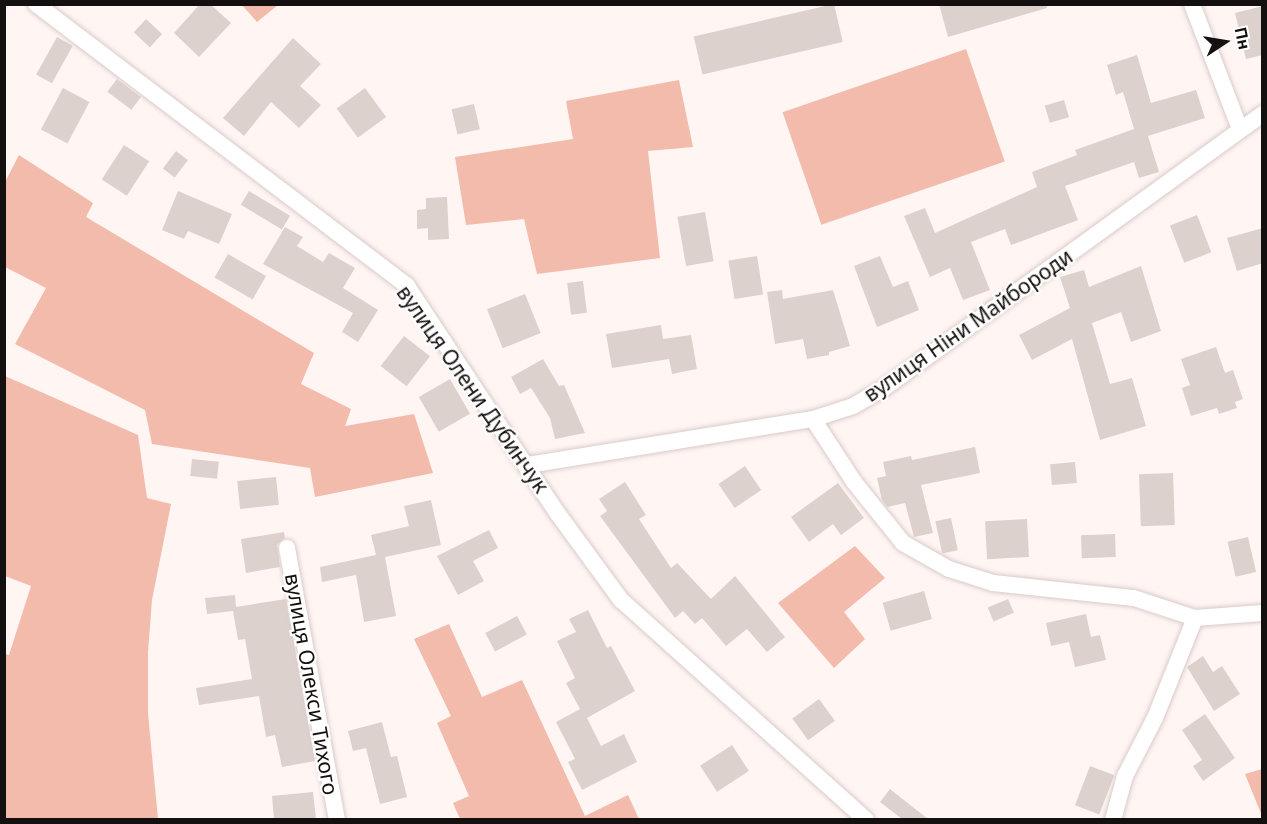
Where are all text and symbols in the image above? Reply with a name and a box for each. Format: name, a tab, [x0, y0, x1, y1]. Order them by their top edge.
north arrow	[1195, 12, 1255, 72]
text: Пн	[1229, 25, 1256, 52]
street label: вулиця Ніни Майбороди	[859, 243, 1077, 407]
street label: вулиця Олени Дубинчук	[392, 280, 554, 498]
street label: вулиця Олекси Тихого	[280, 571, 344, 797]

